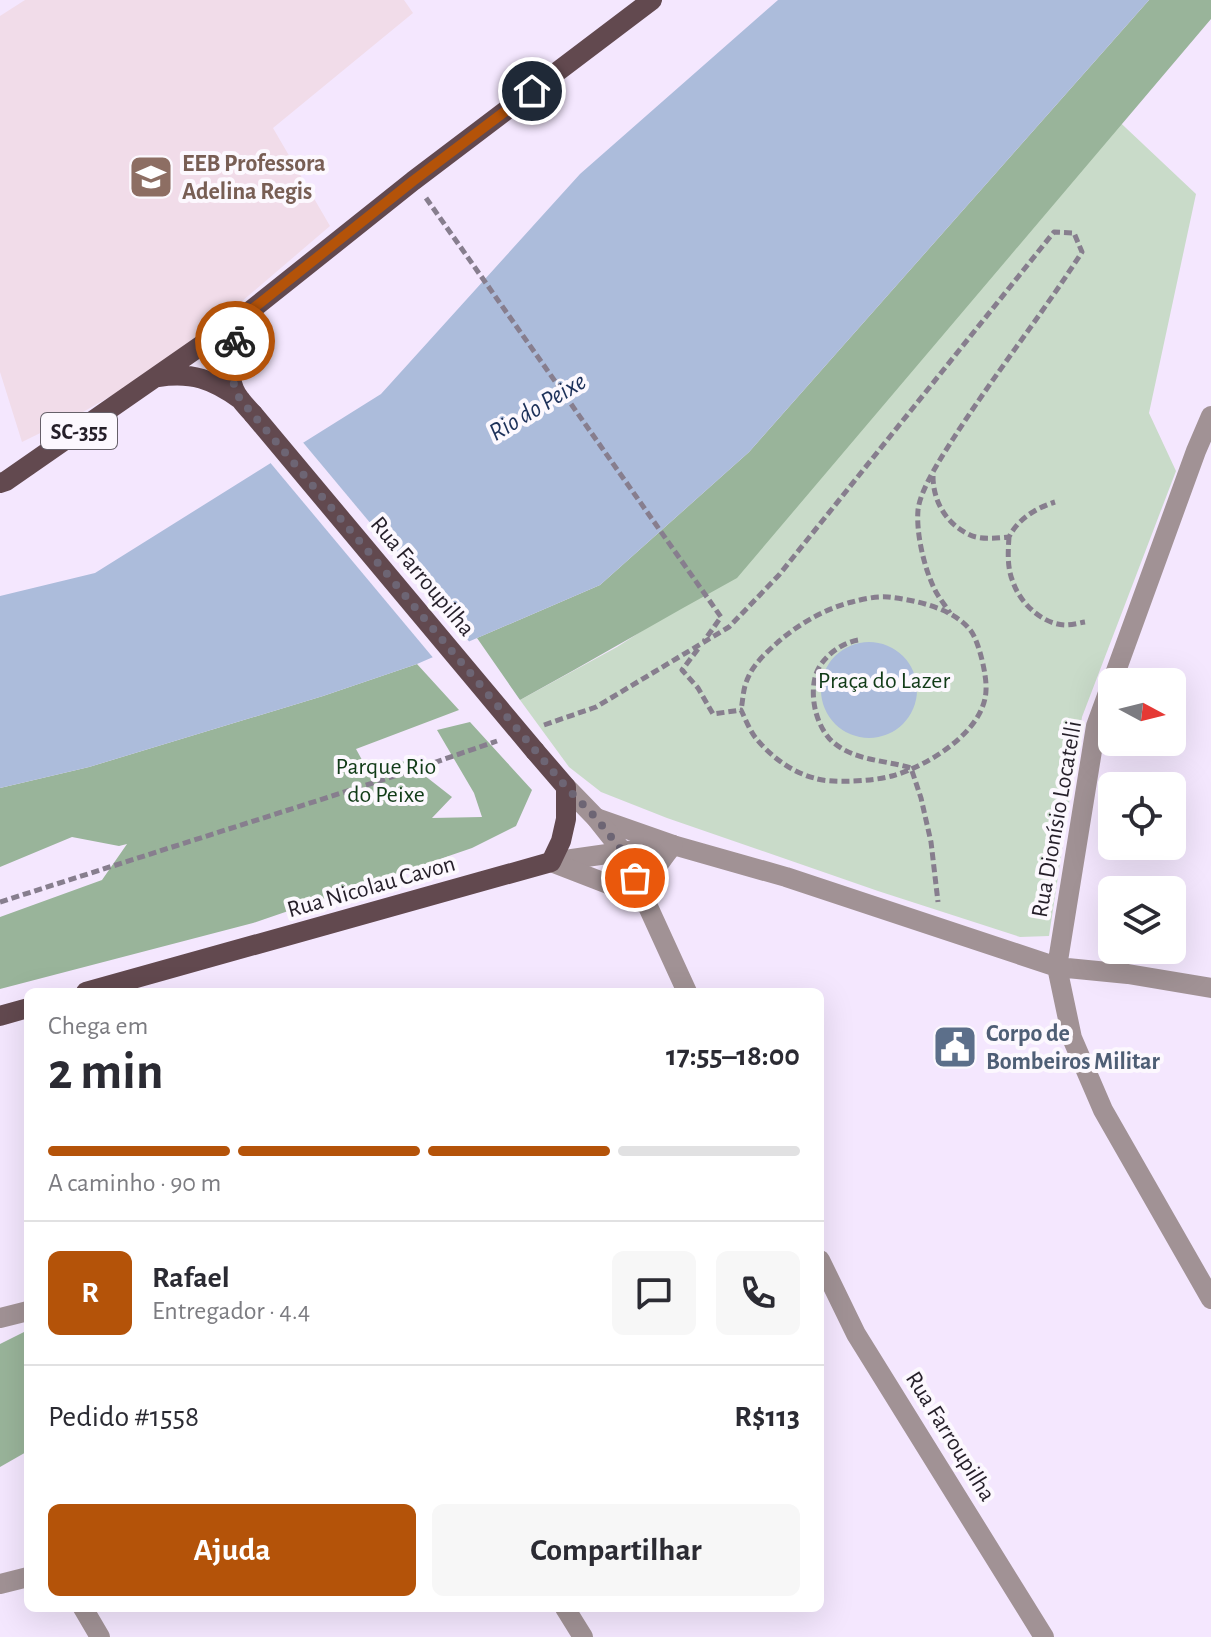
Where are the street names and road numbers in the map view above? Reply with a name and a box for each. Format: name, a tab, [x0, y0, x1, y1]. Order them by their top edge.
road number: SC-355	[41, 413, 117, 449]
street label: Rua Farroupilha	[366, 512, 479, 641]
street label: Rua Dionísio Locatelli	[1028, 719, 1086, 919]
street label: Rua Nicolau Cavon	[285, 852, 458, 922]
street label: Rua Farroupilha	[901, 1368, 999, 1506]

